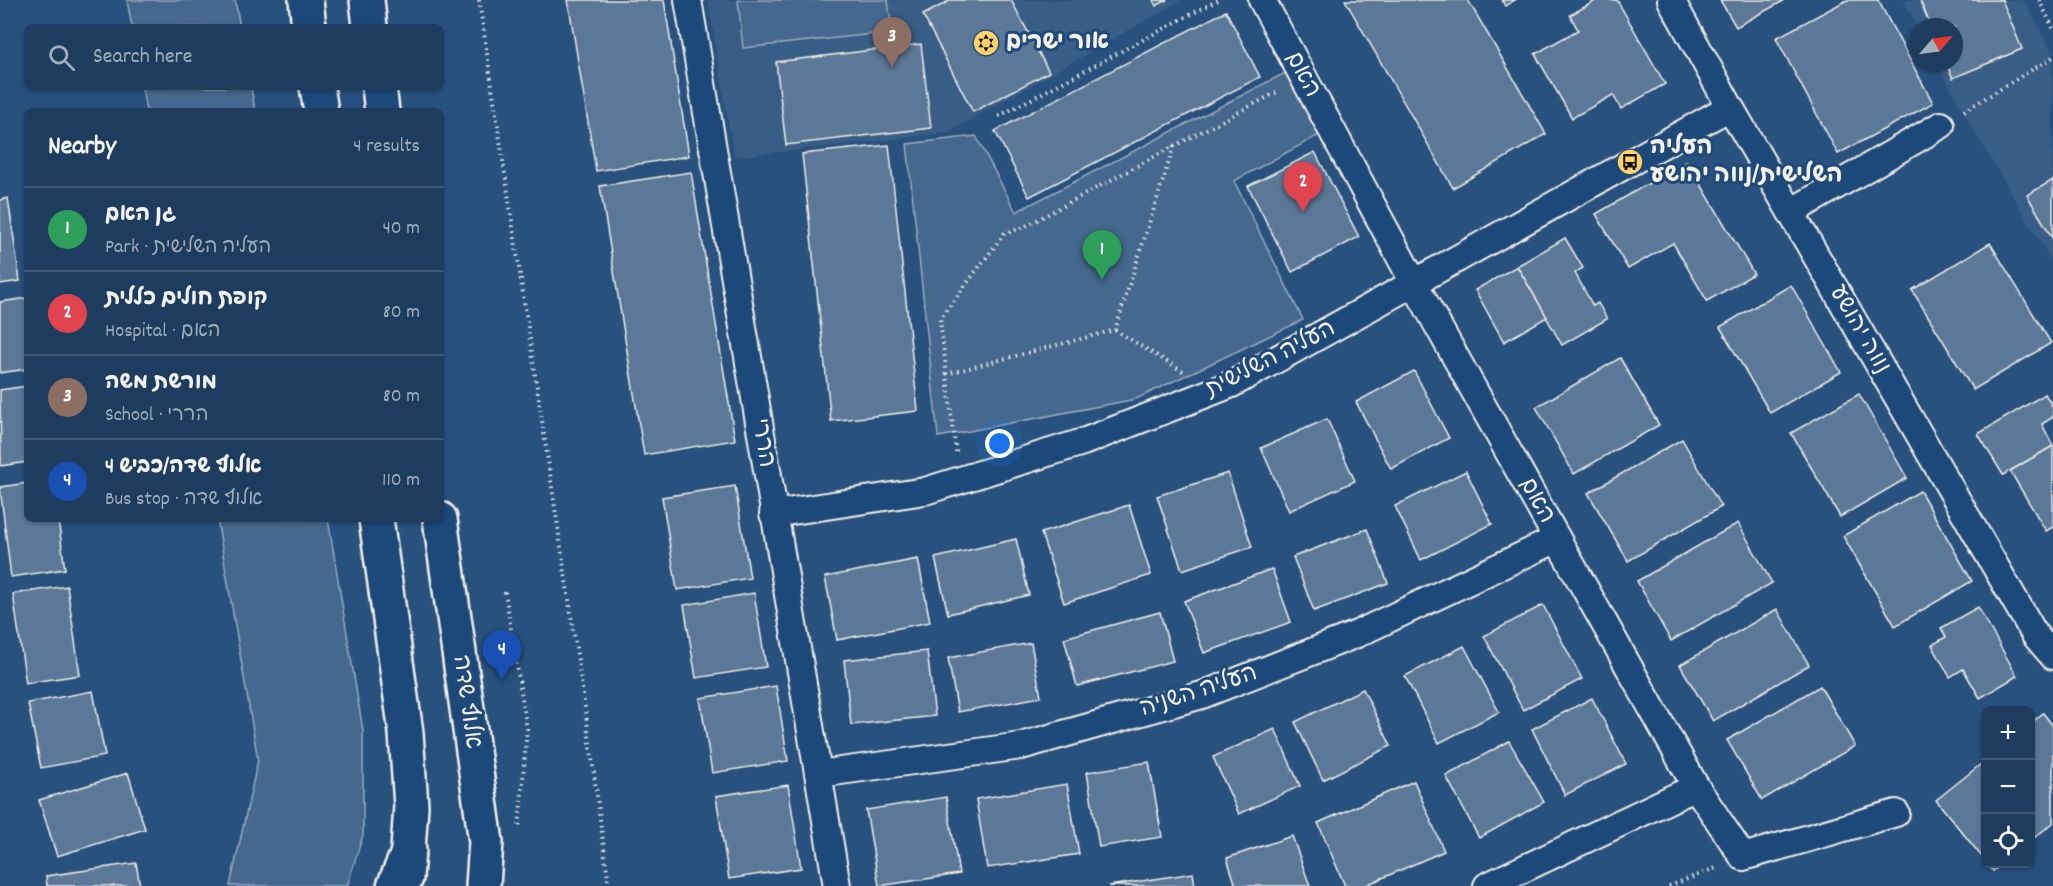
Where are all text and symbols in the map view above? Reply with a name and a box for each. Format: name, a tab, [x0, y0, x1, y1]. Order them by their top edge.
pin: 3	[872, 17, 912, 67]
north arrow	[1909, 18, 1963, 72]
search box	[24, 24, 444, 90]
place label: אור ישרים	[1006, 26, 1109, 60]
synagogue icon: אור ישרים	[971, 28, 1001, 58]
icon: search	[45, 41, 78, 74]
text: Search here	[93, 42, 192, 73]
street label: האם	[1276, 46, 1328, 104]
text: Nearby	[48, 129, 116, 166]
place label: העליה השלישית/נווה יהושע	[1650, 131, 1843, 193]
text: 4 results	[353, 133, 420, 161]
bus stop icon: העליה השלישית/נווה יהושע	[1615, 147, 1645, 177]
pin: 2	[1284, 162, 1322, 212]
text: גן האם	[105, 200, 176, 231]
text: 1	[65, 215, 70, 243]
text: 40 m	[382, 215, 420, 243]
pin: 1	[1082, 230, 1122, 280]
text: Park · העליה השלישית	[105, 234, 271, 262]
street label: נווה יהושע	[1820, 279, 1898, 381]
text: קופת חולים כללית	[105, 284, 267, 315]
text: 2	[63, 299, 72, 327]
text: 80 m	[383, 299, 420, 327]
street label: העליה השלישית	[1198, 313, 1342, 408]
text: Hospital · האם	[105, 318, 221, 346]
text: מורשת משה	[105, 368, 217, 399]
text: 3	[63, 383, 72, 411]
text: 80 m	[383, 383, 420, 411]
text: School · הררי	[105, 402, 209, 430]
street label: הררי	[741, 416, 783, 470]
your location	[985, 429, 1014, 458]
text: אלוף שדה/כביש 4	[105, 452, 262, 483]
text: 4	[63, 467, 72, 495]
text: 110 m	[382, 467, 420, 495]
street label: האם	[1510, 472, 1562, 530]
text: Bus stop · אלוף שדה	[105, 486, 262, 514]
pin: 4	[482, 630, 522, 680]
street label: אלוף שדה	[443, 653, 489, 751]
street label: העליה השניה	[1136, 657, 1262, 727]
map controls	[1981, 706, 2035, 868]
button: +	[1981, 706, 2035, 760]
button: −	[1981, 760, 2035, 814]
button: locate	[1981, 814, 2035, 868]

